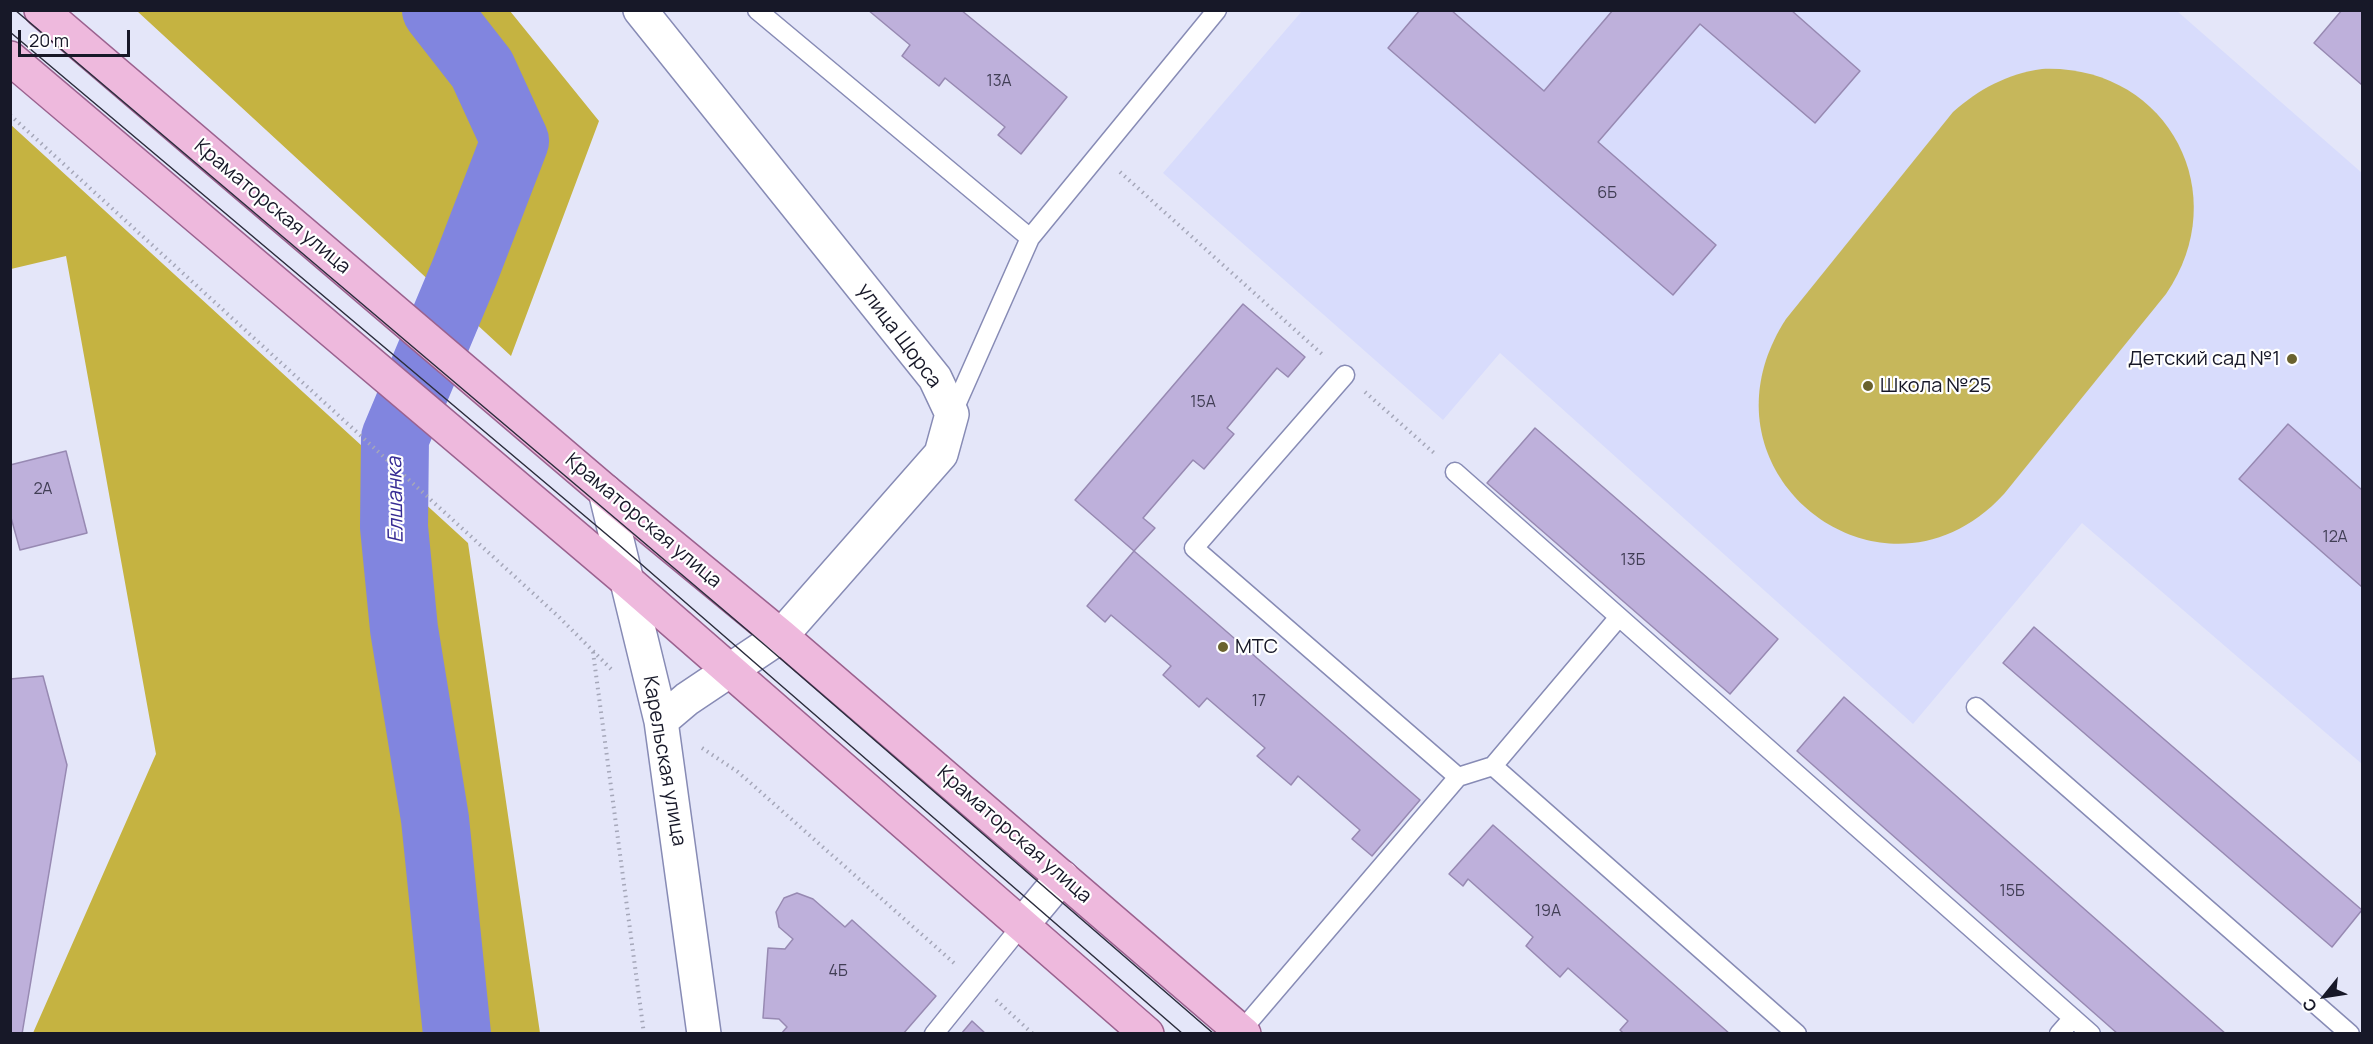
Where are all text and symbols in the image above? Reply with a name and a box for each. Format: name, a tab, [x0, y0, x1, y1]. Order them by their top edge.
scale bar	[21, 18, 134, 56]
text: 20 m	[29, 28, 69, 52]
house number: 13А	[986, 72, 1012, 92]
street label: Краматорская улица	[189, 134, 355, 280]
house number: 6Б	[1597, 184, 1617, 204]
street label: улица Щорса	[852, 279, 946, 393]
place label: Детский сад №1	[2128, 347, 2280, 371]
marker: Детский сад №1	[2285, 352, 2299, 366]
place label: Школа №25	[1880, 374, 1991, 398]
marker: Школа №25	[1861, 379, 1875, 393]
house number: 15А	[1190, 393, 1216, 413]
street label: Краматорская улица	[560, 448, 726, 594]
water label: Елшанка	[383, 457, 409, 543]
house number: 2А	[34, 480, 52, 500]
house number: 12А	[2322, 528, 2348, 548]
house number: 13Б	[1621, 551, 1645, 571]
place label: МТС	[1235, 635, 1278, 659]
marker: МТС	[1216, 640, 1230, 654]
street label: Карельская улица	[637, 674, 691, 848]
house number: 17	[1252, 692, 1266, 712]
street label: Краматорская улица	[932, 761, 1096, 909]
house number: 15Б	[1999, 882, 2025, 902]
house number: 19А	[1535, 902, 1561, 922]
house number: 4Б	[828, 962, 848, 982]
north arrow	[2295, 966, 2355, 1026]
text: С	[2297, 994, 2322, 1016]

